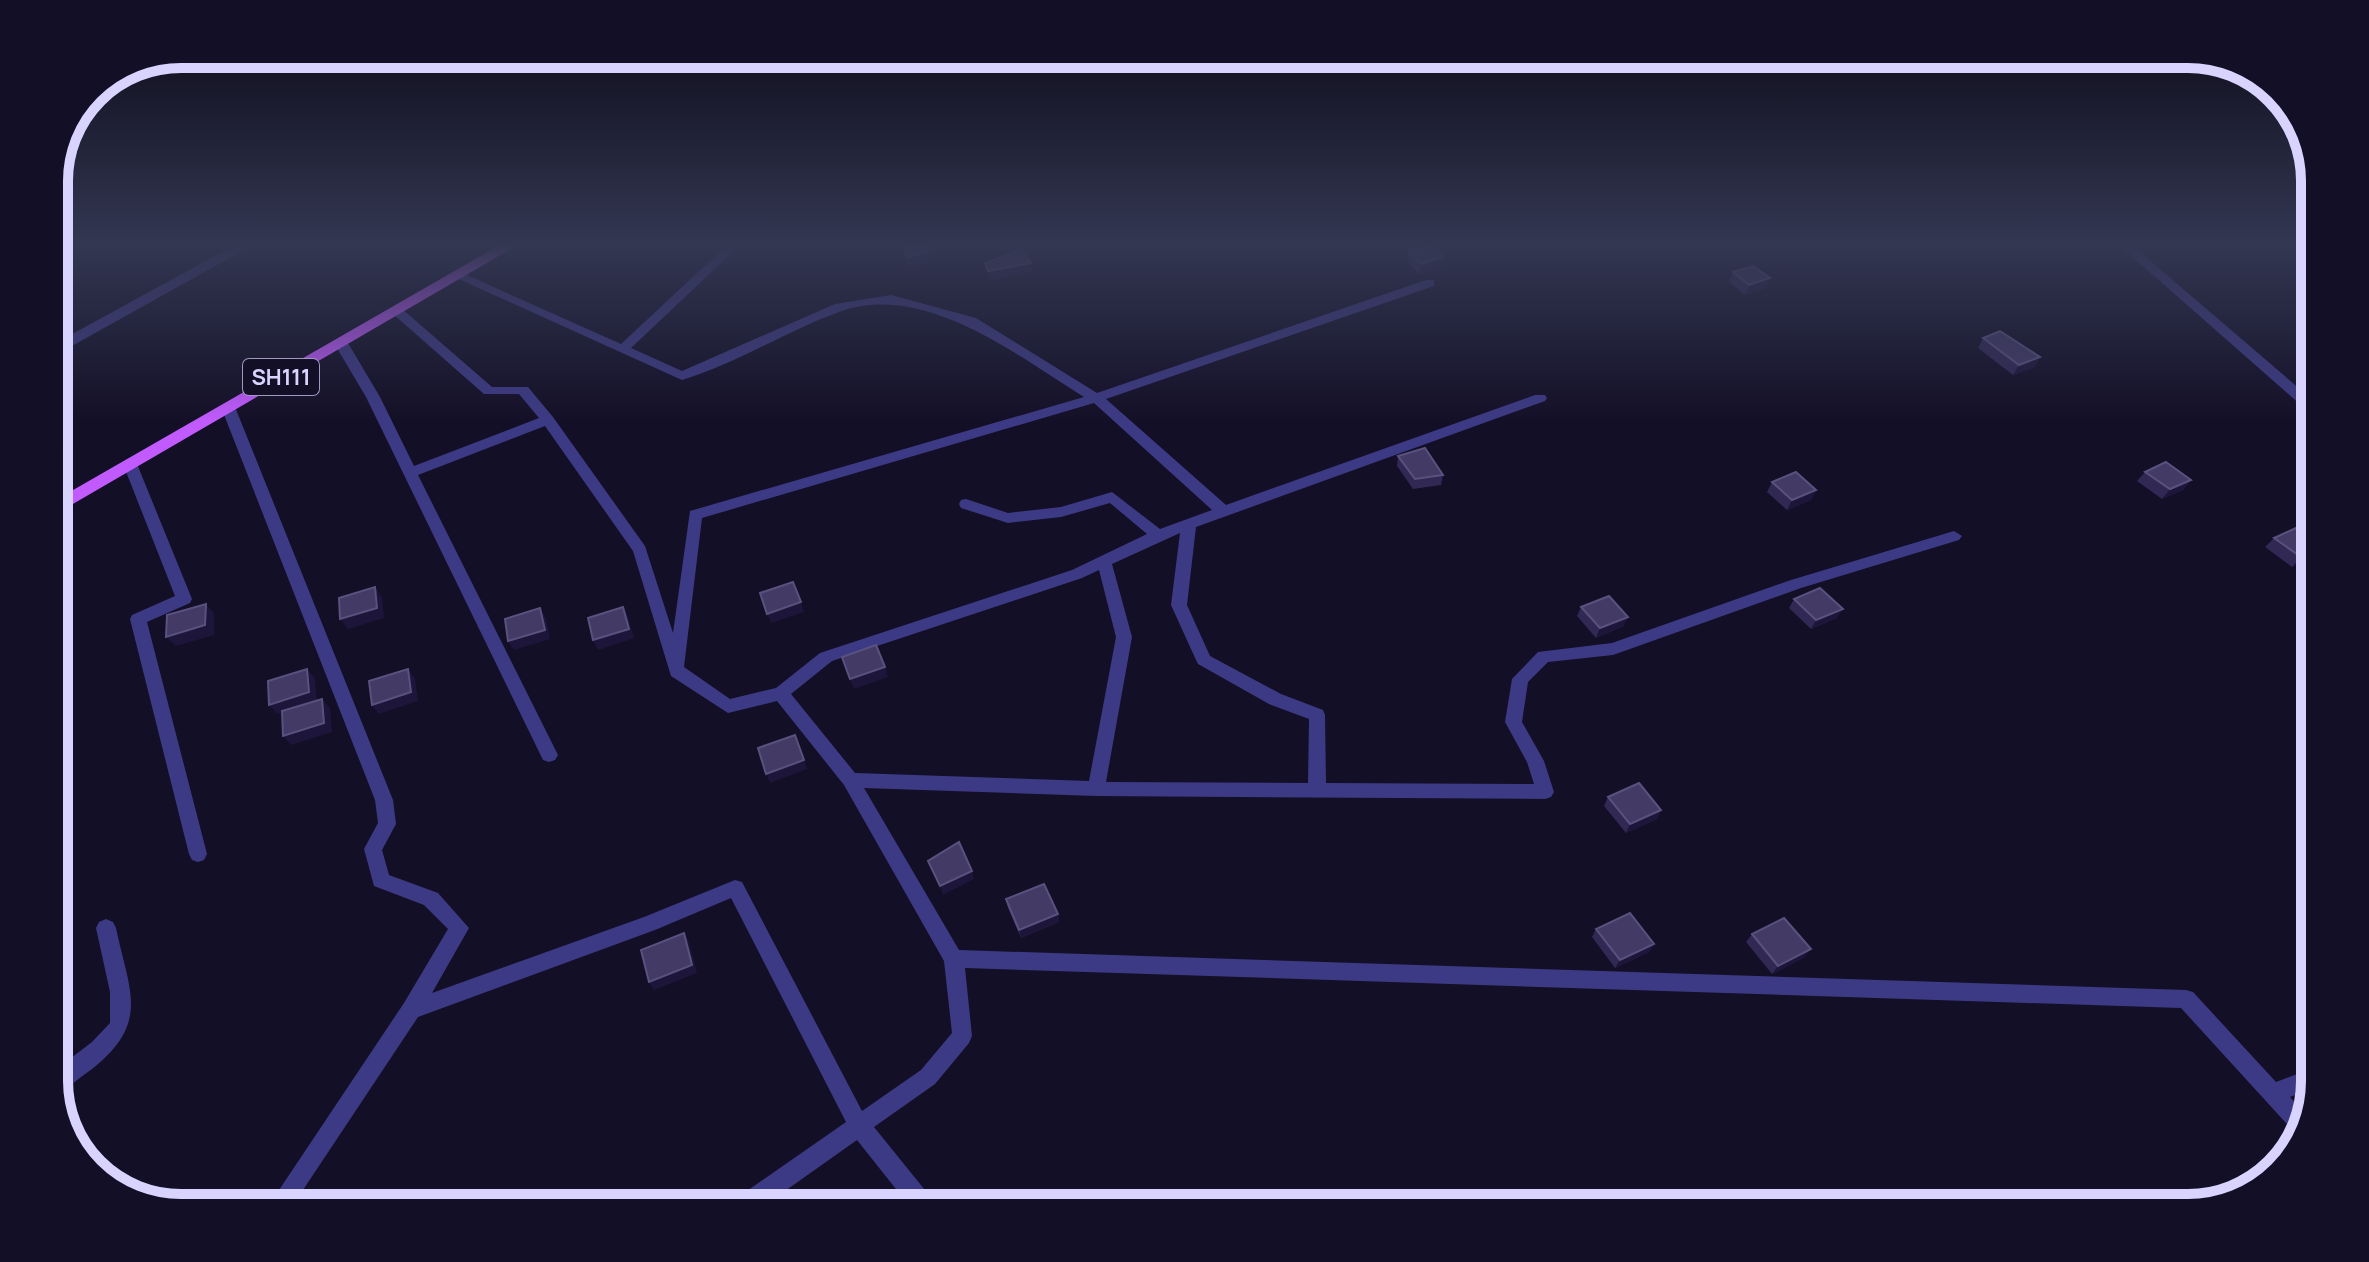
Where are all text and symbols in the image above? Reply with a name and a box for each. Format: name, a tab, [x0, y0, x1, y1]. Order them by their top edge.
road number: SH111	[243, 359, 319, 395]

